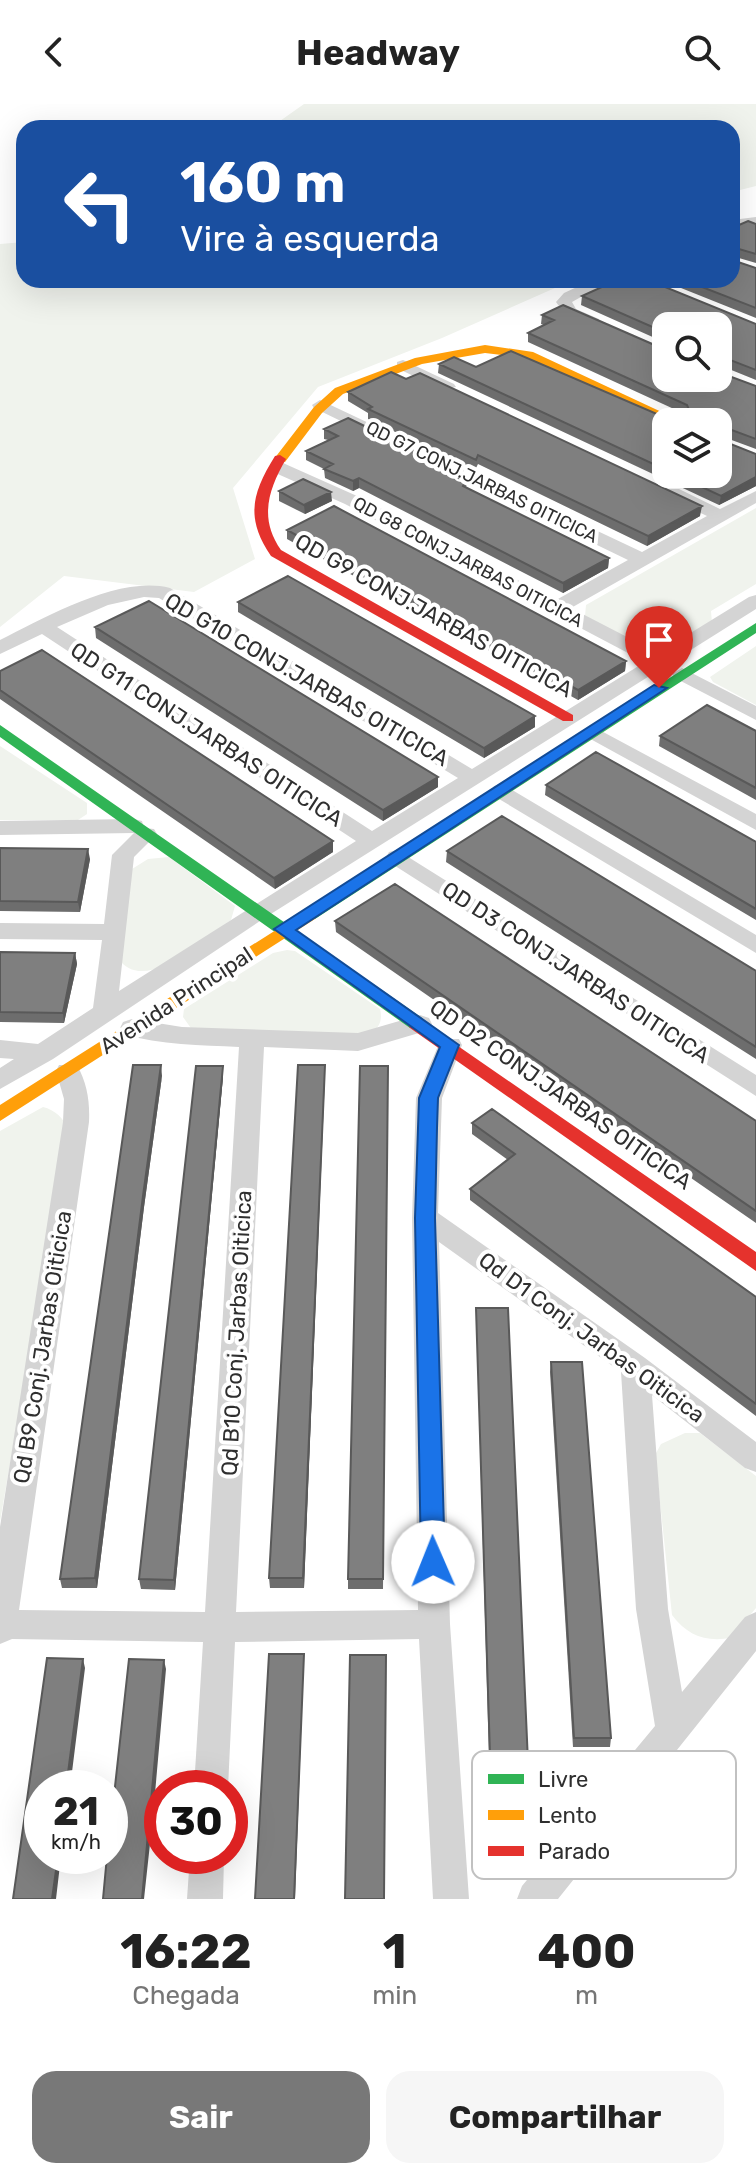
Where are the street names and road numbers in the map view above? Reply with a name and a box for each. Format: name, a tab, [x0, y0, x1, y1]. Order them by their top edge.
street label: QD G7 CONJ.JARBAS OITICICA	[363, 416, 601, 548]
street label: QD G8 CONJ.JARBAS OITICICA	[349, 492, 587, 632]
street label: QD G9 CONJ.JARBAS OITICICA	[290, 528, 578, 703]
street label: QD G10 CONJ.JARBAS OITICICA	[160, 587, 454, 772]
street label: QD G11 CONJ.JARBAS OITICICA	[66, 636, 348, 833]
street label: QD D3 CONJ.JARBAS OITICICA	[437, 876, 715, 1069]
street label: Avenida Principal	[95, 941, 258, 1060]
street label: QD D2 CONJ.JARBAS OITICICA	[425, 994, 697, 1195]
street label: Qd B10 Conj. Jarbas Oiticica	[216, 1189, 257, 1477]
street label: Qd B9 Conj. Jarbas Oiticica	[8, 1209, 77, 1485]
street label: Qd D1 Conj. Jarbas Oiticica	[474, 1246, 710, 1428]

